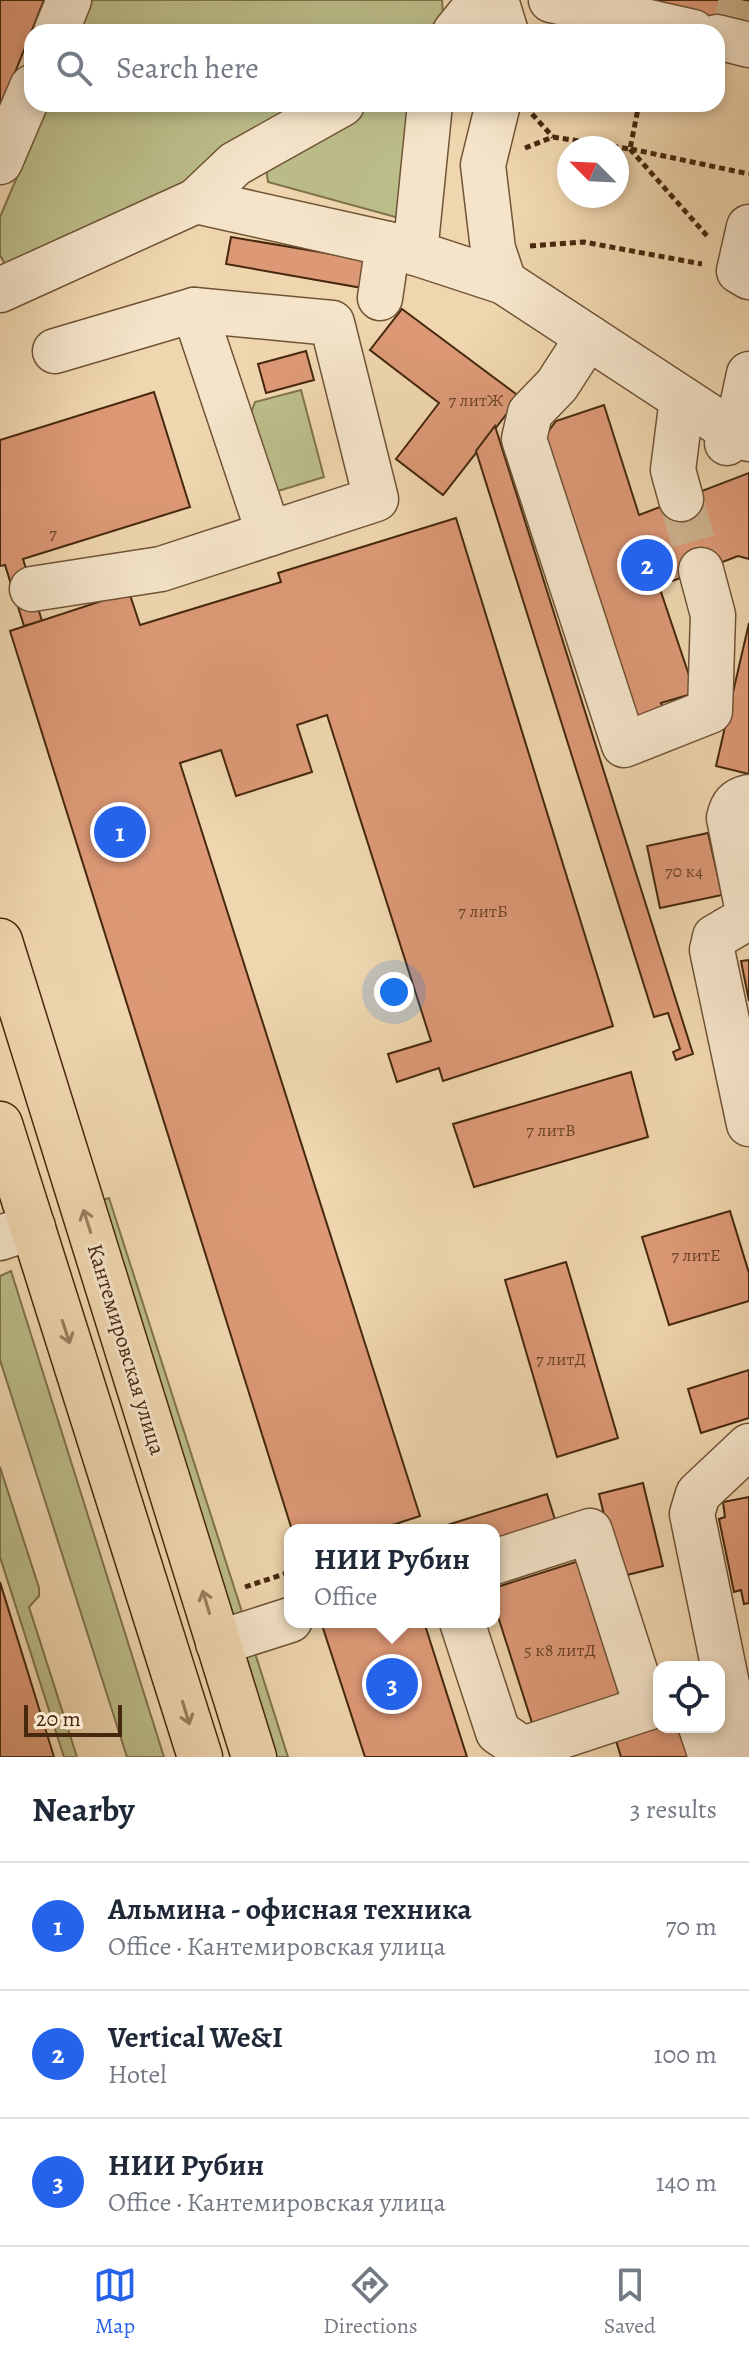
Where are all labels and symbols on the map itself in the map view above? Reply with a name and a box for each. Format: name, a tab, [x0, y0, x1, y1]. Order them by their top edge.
north arrow	[557, 136, 629, 208]
house number: 7 литЖ	[448, 388, 504, 412]
house number: 7	[49, 521, 57, 545]
pin: 2	[621, 535, 673, 595]
pin: 1	[94, 802, 146, 862]
house number: 70 к4	[665, 859, 703, 883]
house number: 7 литБ	[458, 899, 508, 923]
your location	[374, 972, 414, 1012]
house number: 7 литВ	[526, 1118, 576, 1142]
one-way arrow	[78, 1208, 93, 1233]
street label: Кантемировская улица	[80, 1240, 173, 1459]
house number: 7 литЕ	[671, 1243, 721, 1267]
one-way arrow	[59, 1319, 74, 1344]
house number: 7 литД	[536, 1347, 586, 1371]
one-way arrow	[198, 1590, 213, 1616]
house number: 5 к8 литД	[524, 1638, 596, 1662]
pin: 3	[366, 1654, 418, 1714]
one-way arrow	[179, 1700, 194, 1726]
scale bar	[24, 1701, 122, 1737]

